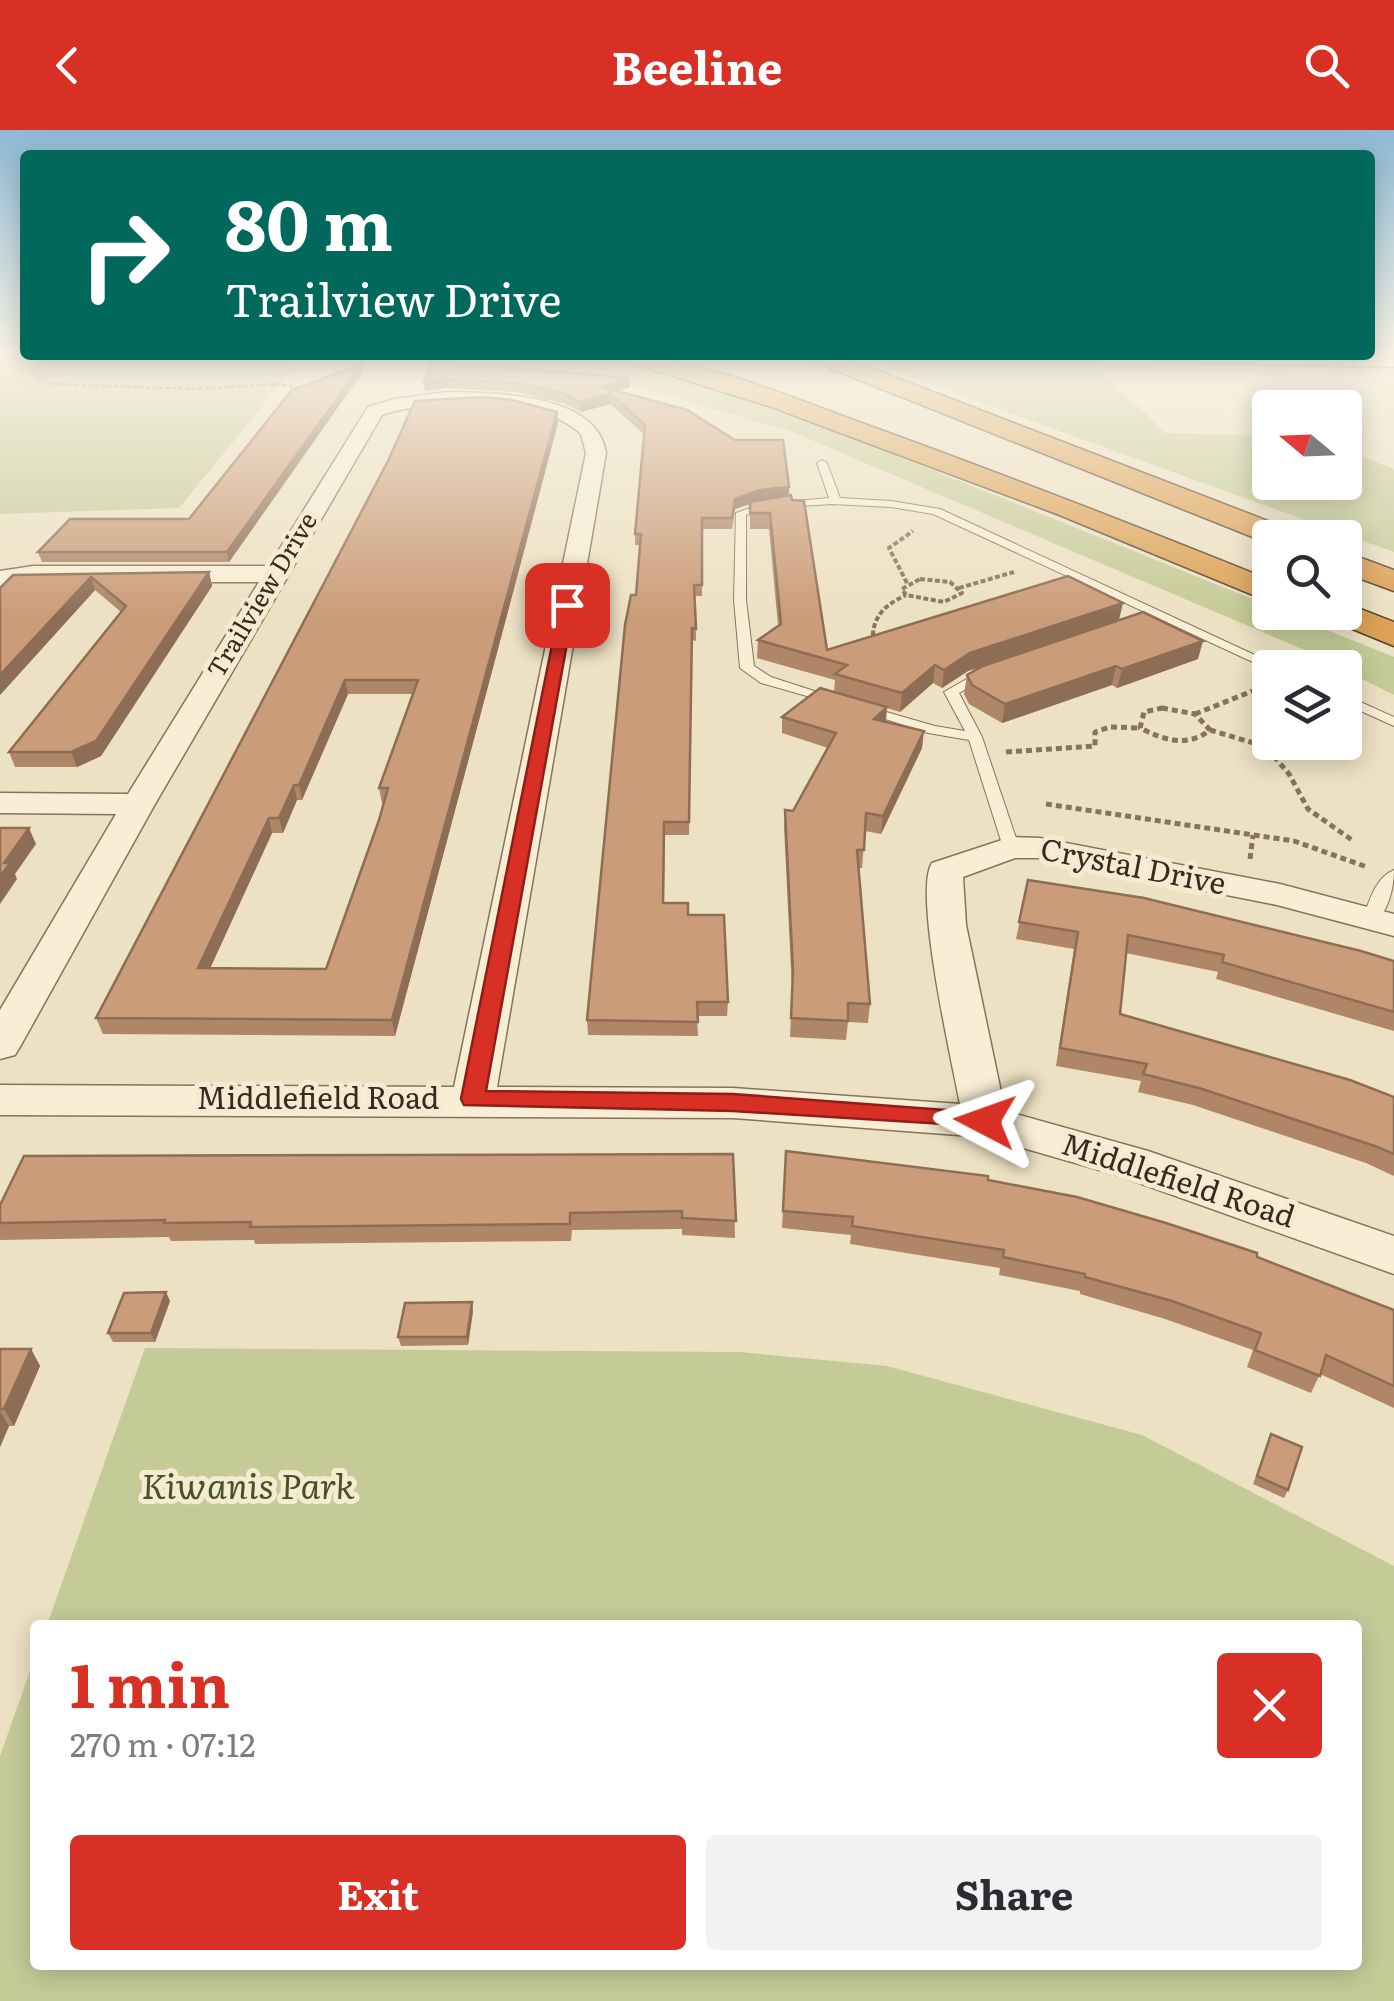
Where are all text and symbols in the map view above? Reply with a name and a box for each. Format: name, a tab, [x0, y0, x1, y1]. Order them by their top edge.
text: Beeline	[612, 32, 782, 99]
icon: back	[40, 38, 95, 93]
icon: search	[1299, 38, 1354, 93]
text: 80 m	[225, 169, 393, 273]
icon: right	[60, 190, 190, 320]
text: Trailview Drive	[225, 264, 562, 331]
north arrow	[1252, 390, 1362, 500]
map controls	[1252, 390, 1362, 760]
street label: Trailview Drive	[197, 505, 325, 684]
button: search	[1252, 520, 1362, 630]
pin	[525, 563, 610, 648]
icon: arrive	[540, 578, 595, 633]
button: layers	[1252, 650, 1362, 760]
street label: Crystal Drive	[1037, 825, 1230, 904]
position arrow	[933, 1069, 1037, 1173]
street label: Middlefield Road	[197, 1074, 439, 1118]
street label: Middlefield Road	[1057, 1120, 1301, 1237]
park label: Kiwanis Park	[141, 1458, 355, 1510]
text: 1 min	[70, 1637, 230, 1726]
button: close	[1217, 1653, 1322, 1758]
text: 270 m · 07:12	[70, 1719, 256, 1767]
button: Exit	[70, 1835, 686, 1950]
button: Share	[706, 1835, 1322, 1950]

